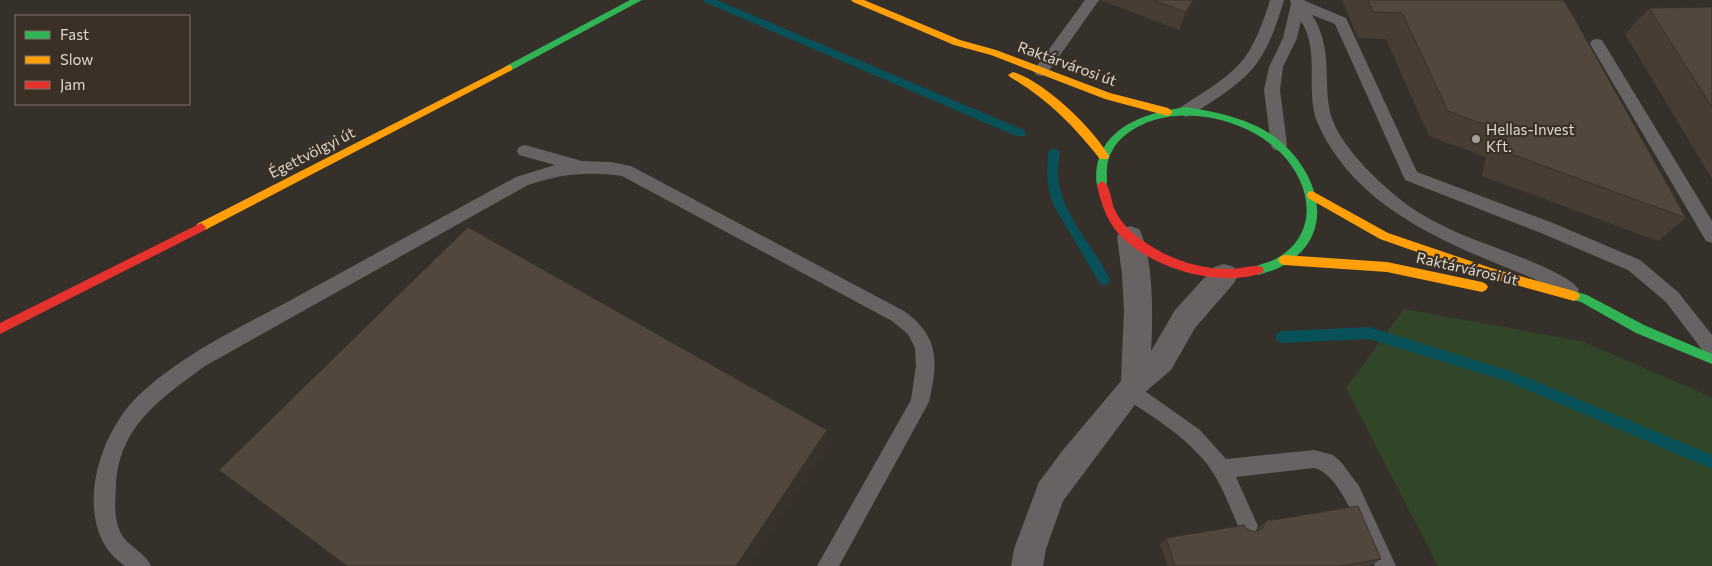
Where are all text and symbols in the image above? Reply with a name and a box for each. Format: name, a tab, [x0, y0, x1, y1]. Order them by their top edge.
legend	[15, 15, 190, 105]
text: Fast	[60, 25, 89, 43]
street label: Raktárvárosi út	[1015, 37, 1119, 89]
text: Slow	[60, 50, 93, 68]
text: Jam	[60, 75, 85, 93]
place label: Hellas-Invest Kft.	[1486, 120, 1575, 155]
street label: Égettvölgyi út	[265, 122, 358, 182]
marker: Hellas-Invest Kft.	[1470, 133, 1482, 145]
street label: Raktárvárosi út	[1415, 248, 1520, 288]

